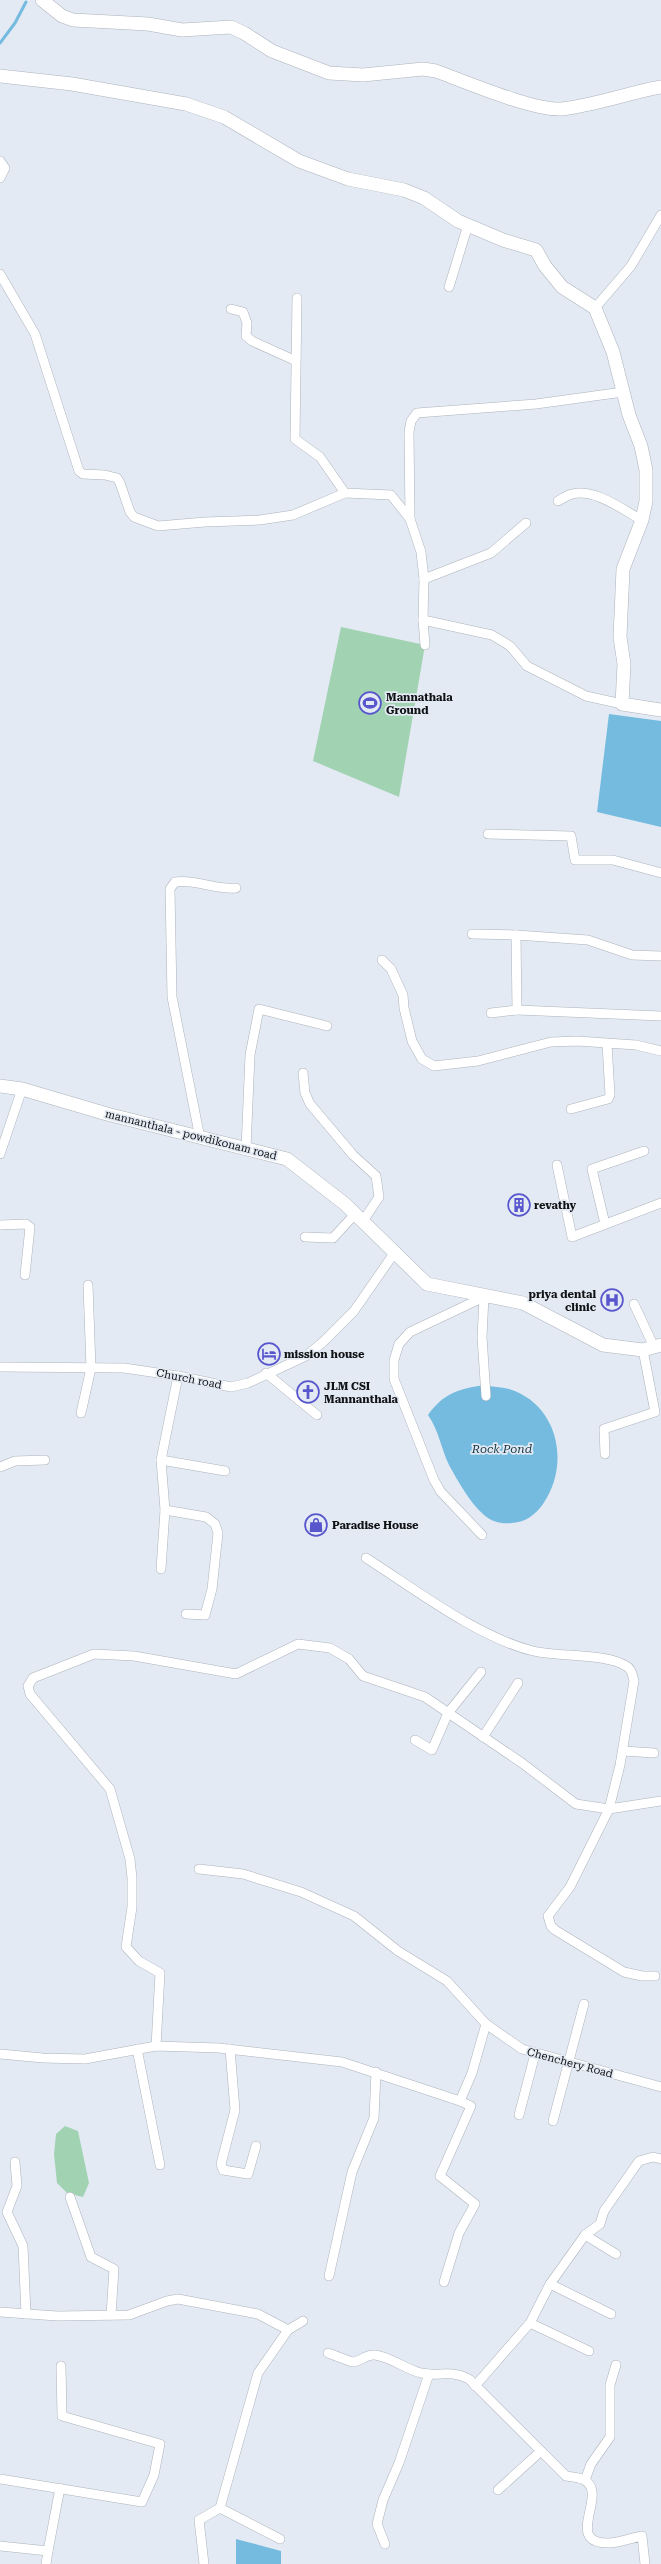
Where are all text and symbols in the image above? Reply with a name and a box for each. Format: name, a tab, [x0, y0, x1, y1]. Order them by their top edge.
sports icon: Mannathala Ground	[357, 690, 383, 716]
place label: Mannathala Ground	[386, 691, 453, 717]
street label: mannanthala - powdikonam road	[104, 1107, 278, 1163]
building icon: revathy	[506, 1192, 532, 1218]
place label: revathy	[534, 1199, 577, 1212]
hospital icon: priya dental clinic	[599, 1287, 625, 1313]
place label: priya dental clinic	[529, 1288, 597, 1314]
hotel icon: mission house	[256, 1341, 282, 1367]
place label: mission house	[284, 1348, 365, 1361]
street label: Church road	[155, 1366, 223, 1392]
church icon: JLM CSI Mannanthala	[295, 1379, 321, 1405]
place label: JLM CSI Mannanthala	[324, 1380, 399, 1406]
water label: Rock Pond	[471, 1442, 533, 1456]
shop icon: Paradise House	[303, 1512, 329, 1538]
place label: Paradise House	[332, 1519, 419, 1532]
street label: Chenchery Road	[526, 2045, 614, 2081]

